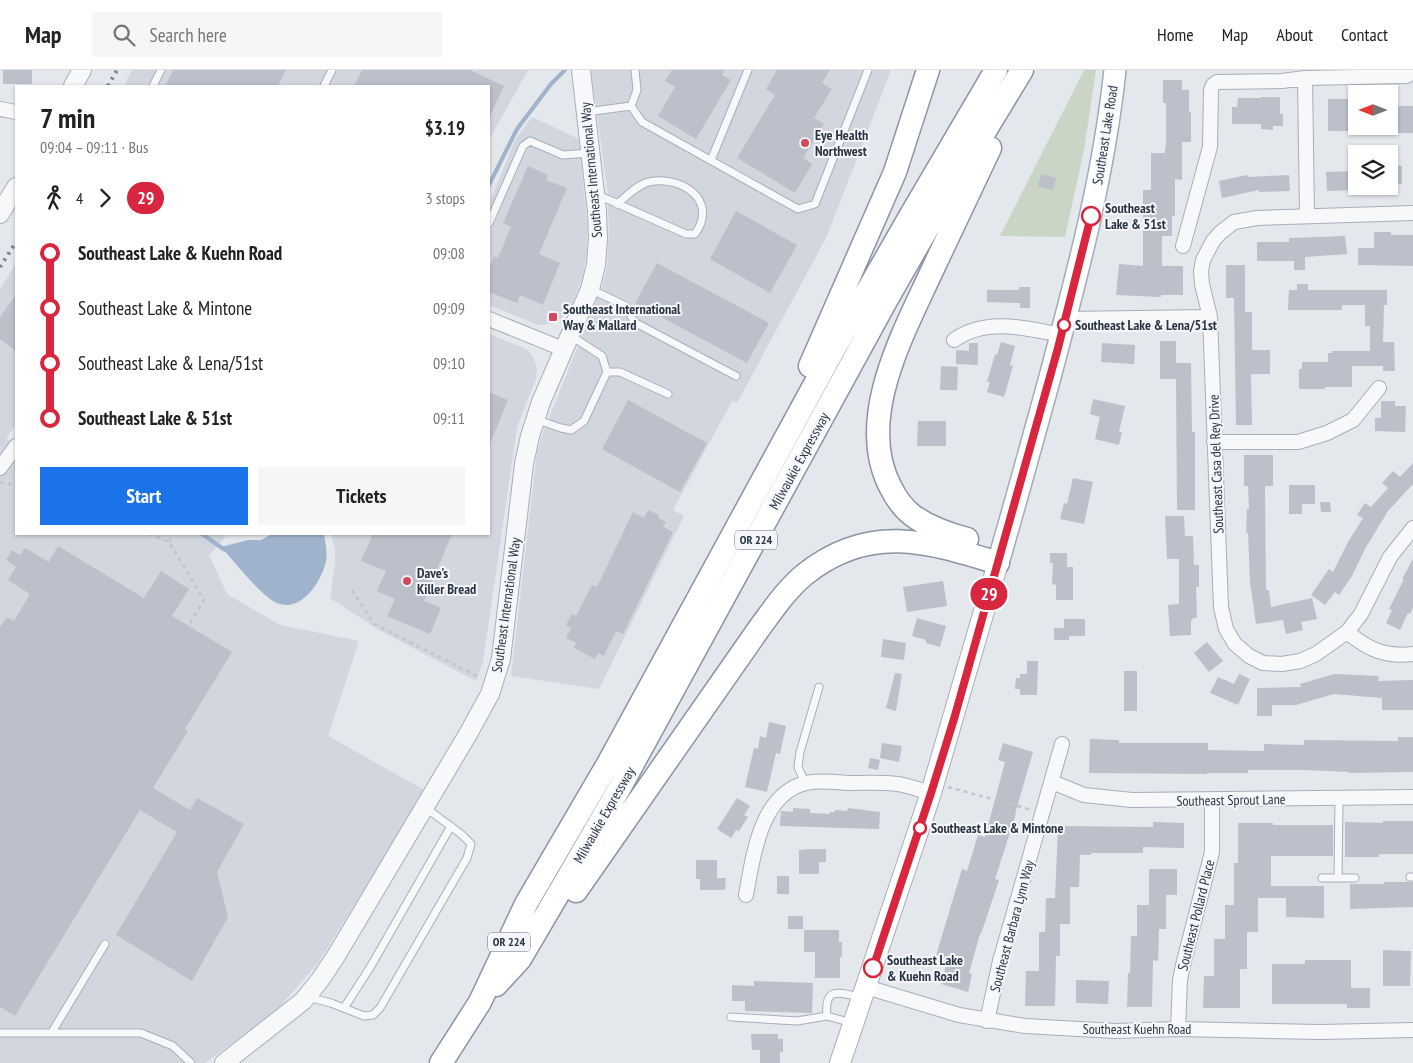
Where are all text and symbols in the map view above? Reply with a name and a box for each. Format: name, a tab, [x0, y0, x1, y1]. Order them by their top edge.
search box	[92, 12, 442, 57]
text: Map	[25, 19, 62, 50]
icon: search	[110, 21, 138, 49]
text: Search here	[150, 23, 227, 47]
text: Home	[1157, 23, 1194, 46]
text: Map	[1222, 23, 1248, 46]
text: About	[1276, 23, 1313, 46]
text: Contact	[1341, 23, 1388, 46]
street label: Southeast Lake Road	[1088, 84, 1122, 186]
north arrow	[1348, 85, 1398, 135]
map controls	[1348, 85, 1398, 195]
text: 7 min	[40, 99, 95, 136]
street label: Southeast International Way	[576, 101, 606, 239]
text: $3.19	[425, 116, 465, 140]
place label: Eye Health Northwest	[815, 126, 868, 160]
text: 09:04 – 09:11 · Bus	[40, 137, 148, 157]
marker: Eye Health Northwest	[799, 137, 811, 149]
button: layers	[1348, 145, 1398, 195]
icon: walk	[40, 184, 68, 212]
icon: forward	[91, 184, 119, 212]
text: 29	[137, 186, 154, 209]
text: 4	[76, 188, 83, 208]
text: 3 stops	[425, 188, 465, 208]
place label: Southeast Lake & 51st	[1105, 199, 1166, 233]
marker: Southeast Lake & 51st	[1081, 206, 1101, 226]
text: Southeast Lake & Kuehn Road	[78, 241, 282, 265]
text: 09:08	[433, 243, 465, 263]
text: Southeast Lake & Mintone	[78, 296, 252, 320]
text: 09:09	[433, 298, 465, 318]
place label: Southeast International Way & Mallard	[562, 300, 681, 334]
marker: Southeast International Way & Mallard	[547, 311, 559, 323]
place label: Southeast Lake & Lena/51st	[1075, 316, 1217, 334]
marker: Southeast Lake & Lena/51st	[1057, 318, 1071, 332]
text: Southeast Lake & Lena/51st	[78, 351, 263, 375]
text: 09:10	[433, 353, 465, 373]
street label: Southeast Casa del Rey Drive	[1205, 394, 1227, 534]
text: Southeast Lake & 51st	[78, 406, 232, 430]
text: 09:11	[433, 408, 465, 428]
street label: Milwaukie Expressway	[765, 409, 834, 513]
button: Start	[40, 467, 248, 525]
button: Tickets	[258, 467, 465, 525]
road number: OR 224	[735, 530, 777, 550]
street label: Southeast International Way	[488, 536, 524, 674]
place label: Dave's Killer Bread	[417, 564, 476, 598]
marker: Dave's Killer Bread	[401, 575, 413, 587]
line badge: 29	[966, 578, 1012, 610]
text: 29	[980, 582, 998, 605]
street label: Milwaukie Expressway	[569, 763, 639, 866]
street label: Southeast Sprout Lane	[1176, 790, 1286, 810]
place label: Southeast Lake & Mintone	[931, 819, 1063, 837]
marker: Southeast Lake & Mintone	[913, 821, 927, 835]
street label: Southeast Barbara Lynn Way	[986, 857, 1038, 994]
street label: Southeast Pollard Place	[1174, 857, 1219, 972]
road number: OR 224	[488, 932, 530, 952]
place label: Southeast Lake & Kuehn Road	[887, 951, 963, 985]
marker: Southeast Lake & Kuehn Road	[863, 958, 883, 978]
street label: Southeast Kuehn Road	[1083, 1020, 1191, 1038]

